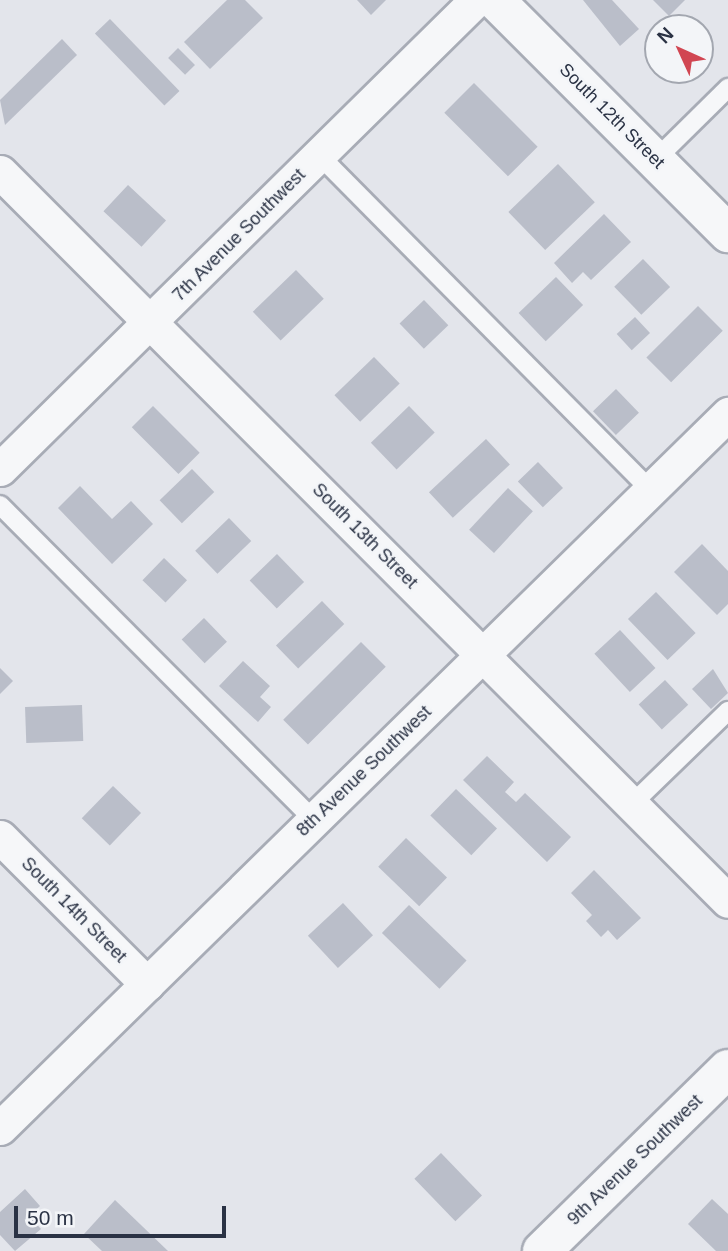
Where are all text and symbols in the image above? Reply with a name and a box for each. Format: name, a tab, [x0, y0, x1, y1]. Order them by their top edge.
north arrow	[644, 14, 714, 84]
text: N	[653, 23, 677, 47]
street label: South 12th Street	[555, 59, 669, 173]
street label: 7th Avenue Southwest	[168, 164, 310, 306]
street label: South 13th Street	[308, 479, 422, 593]
street label: 8th Avenue Southwest	[292, 701, 436, 841]
street label: South 14th Street	[17, 853, 131, 967]
street label: 9th Avenue Southwest	[563, 1090, 707, 1230]
scale bar	[18, 1192, 229, 1236]
text: 50 m	[27, 1206, 74, 1229]

